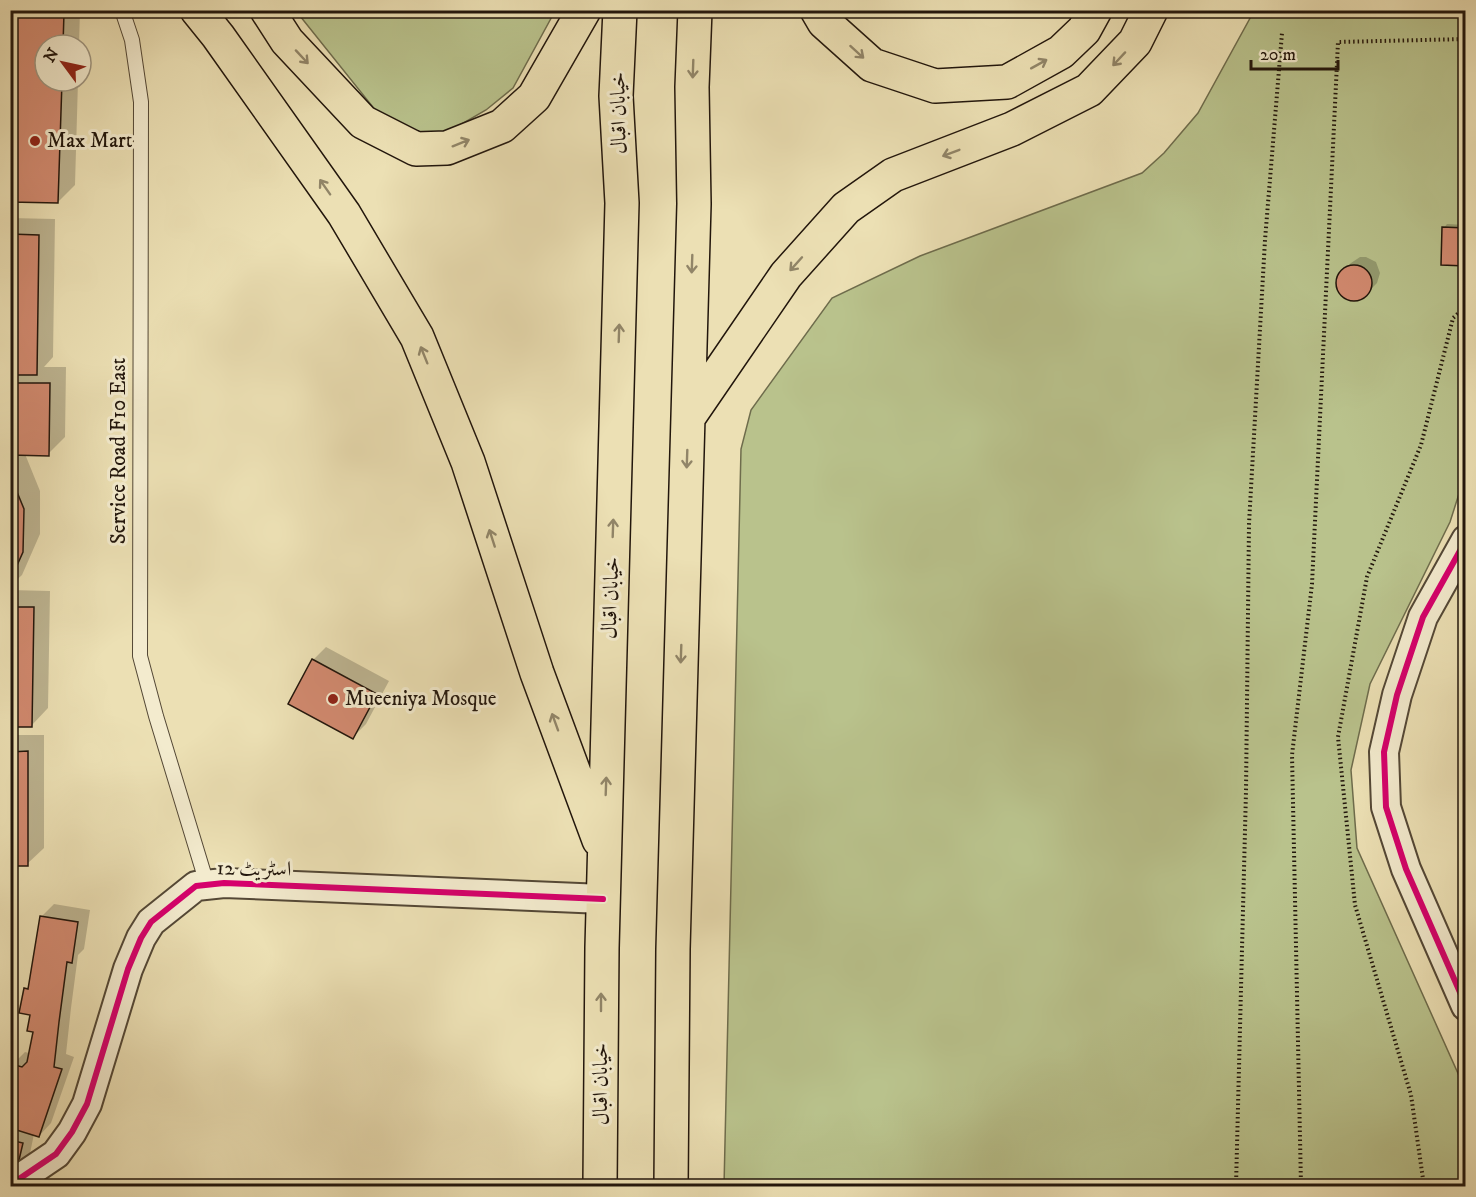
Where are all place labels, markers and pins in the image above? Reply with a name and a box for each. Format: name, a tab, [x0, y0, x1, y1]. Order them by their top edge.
place label: Max Mart	[47, 128, 133, 154]
marker: Max Mart	[28, 134, 42, 148]
place label: Mueeniya Mosque	[345, 686, 497, 712]
marker: Mueeniya Mosque	[326, 692, 340, 706]

